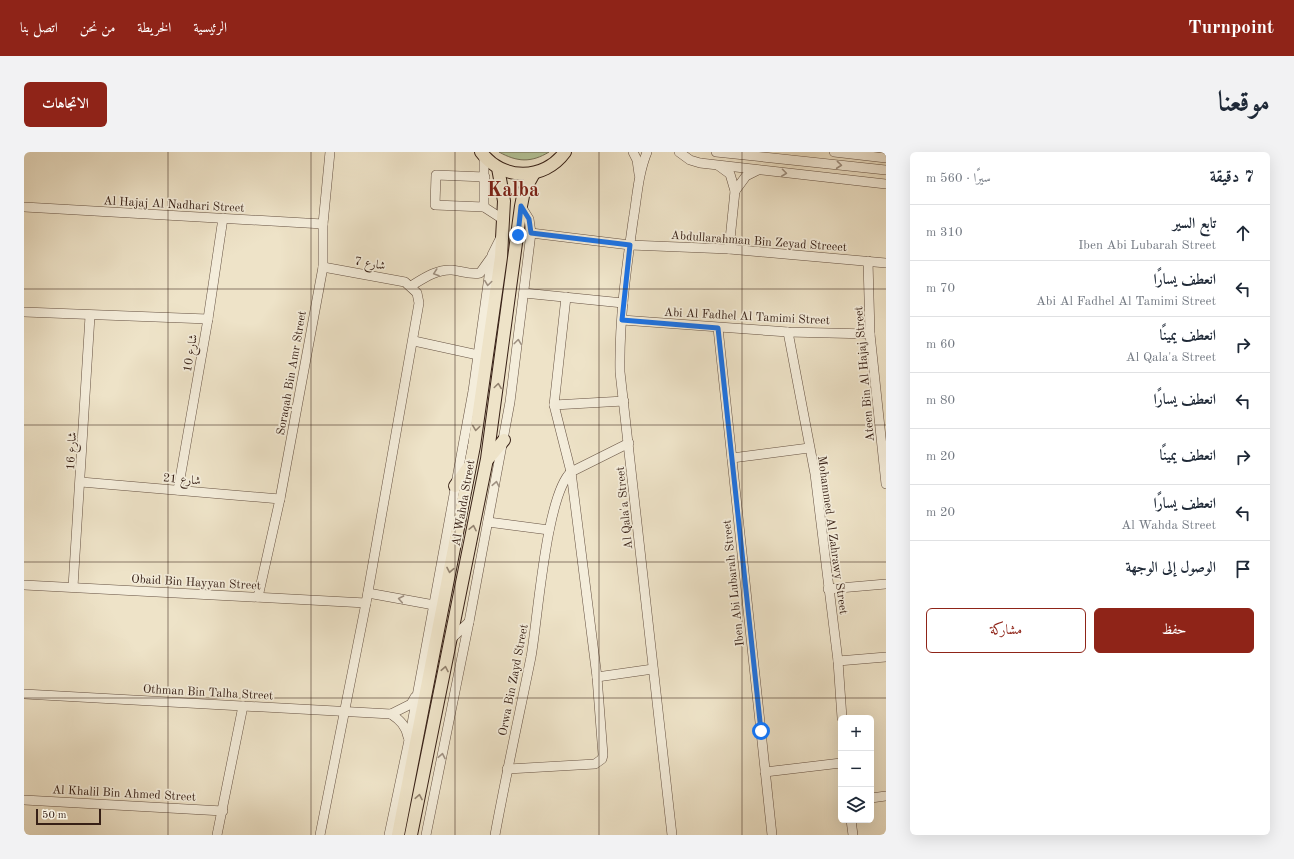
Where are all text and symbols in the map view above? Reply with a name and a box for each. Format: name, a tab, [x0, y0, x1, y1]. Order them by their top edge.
text: Turnpoint	[1188, 19, 1274, 38]
text: اتصل بنا	[20, 21, 58, 35]
text: من نحن	[80, 21, 115, 35]
text: الخريطة	[137, 21, 171, 35]
text: الرئيسية	[193, 21, 227, 35]
button: الاتجاهات	[24, 82, 107, 127]
text: موقعنا	[1218, 90, 1270, 118]
one-way arrow	[836, 161, 842, 170]
one-way arrow	[781, 168, 787, 177]
text: 7 دقيقة	[1210, 169, 1254, 186]
text: سيرًا · 560 m	[926, 172, 991, 185]
district label: Kalba	[487, 181, 539, 201]
street label: Al Hajaj Al Nadhari Street	[103, 195, 245, 215]
text: تابع السير	[1173, 217, 1216, 232]
icon: ahead	[1232, 222, 1254, 244]
route end	[509, 226, 527, 244]
text: 310 m	[926, 226, 963, 239]
street label: Abdullarahman Bin Zeyad Streeet	[670, 230, 847, 254]
text: Iben Abi Lubarah Street	[1078, 239, 1216, 252]
street label: شارع 7	[353, 255, 386, 277]
one-way arrow	[433, 268, 440, 276]
text: انعطف يسارًا	[1154, 273, 1216, 288]
icon: left	[1232, 278, 1254, 300]
one-way arrow	[484, 279, 493, 286]
text: 70 m	[926, 282, 955, 295]
text: Abi Al Fadhel Al Tamimi Street	[1036, 295, 1216, 308]
street label: Ateen Bin Al Hajaj Street	[853, 306, 877, 442]
street label: Abi Al Fadhel Al Tamimi Street	[664, 307, 830, 327]
street label: Soraqah Bin Amr Street	[275, 310, 309, 436]
text: انعطف يمينًا	[1160, 329, 1216, 344]
street label: شارع 10	[182, 333, 204, 374]
icon: right	[1232, 334, 1254, 356]
text: 60 m	[926, 338, 955, 351]
one-way arrow	[513, 339, 522, 345]
text: Al Qala'a Street	[1126, 351, 1216, 364]
one-way arrow	[493, 383, 502, 389]
icon: left	[1232, 390, 1254, 412]
text: انعطف يسارًا	[1154, 393, 1216, 408]
text: 80 m	[926, 394, 955, 407]
one-way arrow	[472, 425, 481, 431]
street label: شارع 16	[65, 432, 83, 471]
icon: right	[1232, 446, 1254, 468]
text: انعطف يمينًا	[1160, 449, 1216, 464]
text: 20 m	[926, 450, 955, 463]
street label: Mohammed Al Zahrawy Street	[815, 455, 849, 615]
street label: Al Wahda Street	[450, 459, 477, 547]
street label: Al Qala'a Street	[615, 466, 635, 550]
street label: شارع 21	[162, 472, 202, 492]
one-way arrow	[491, 481, 499, 487]
text: انعطف يسارًا	[1154, 497, 1216, 512]
icon: left	[1232, 502, 1254, 524]
text: 20 m	[926, 506, 955, 519]
street label: Iben Abi Lubarah Street	[721, 519, 747, 647]
text: Al Wahda Street	[1121, 519, 1216, 532]
one-way arrow	[468, 525, 476, 531]
icon: arrive	[1232, 558, 1254, 580]
text: الوصول إلى الوجهة	[1125, 561, 1216, 576]
one-way arrow	[447, 567, 455, 573]
street label: Obaid Bin Hayyan Street	[131, 574, 261, 592]
one-way arrow	[398, 595, 404, 604]
button: مشاركة	[926, 608, 1086, 653]
button: حفظ	[1094, 608, 1254, 653]
street label: Orwa Bin Zayd Street	[497, 623, 531, 737]
one-way arrow	[440, 666, 448, 672]
street label: Othman Bin Talha Street	[142, 684, 273, 702]
map controls	[838, 715, 874, 823]
button: +	[838, 715, 874, 751]
route start	[752, 722, 770, 740]
button: −	[838, 751, 874, 787]
one-way arrow	[437, 752, 446, 759]
street label: Al Khalil Bin Ahmed Street	[52, 784, 196, 804]
button: layers	[838, 787, 874, 823]
one-way arrow	[414, 794, 423, 800]
scale bar	[36, 807, 101, 826]
text: 50 m	[42, 810, 67, 821]

